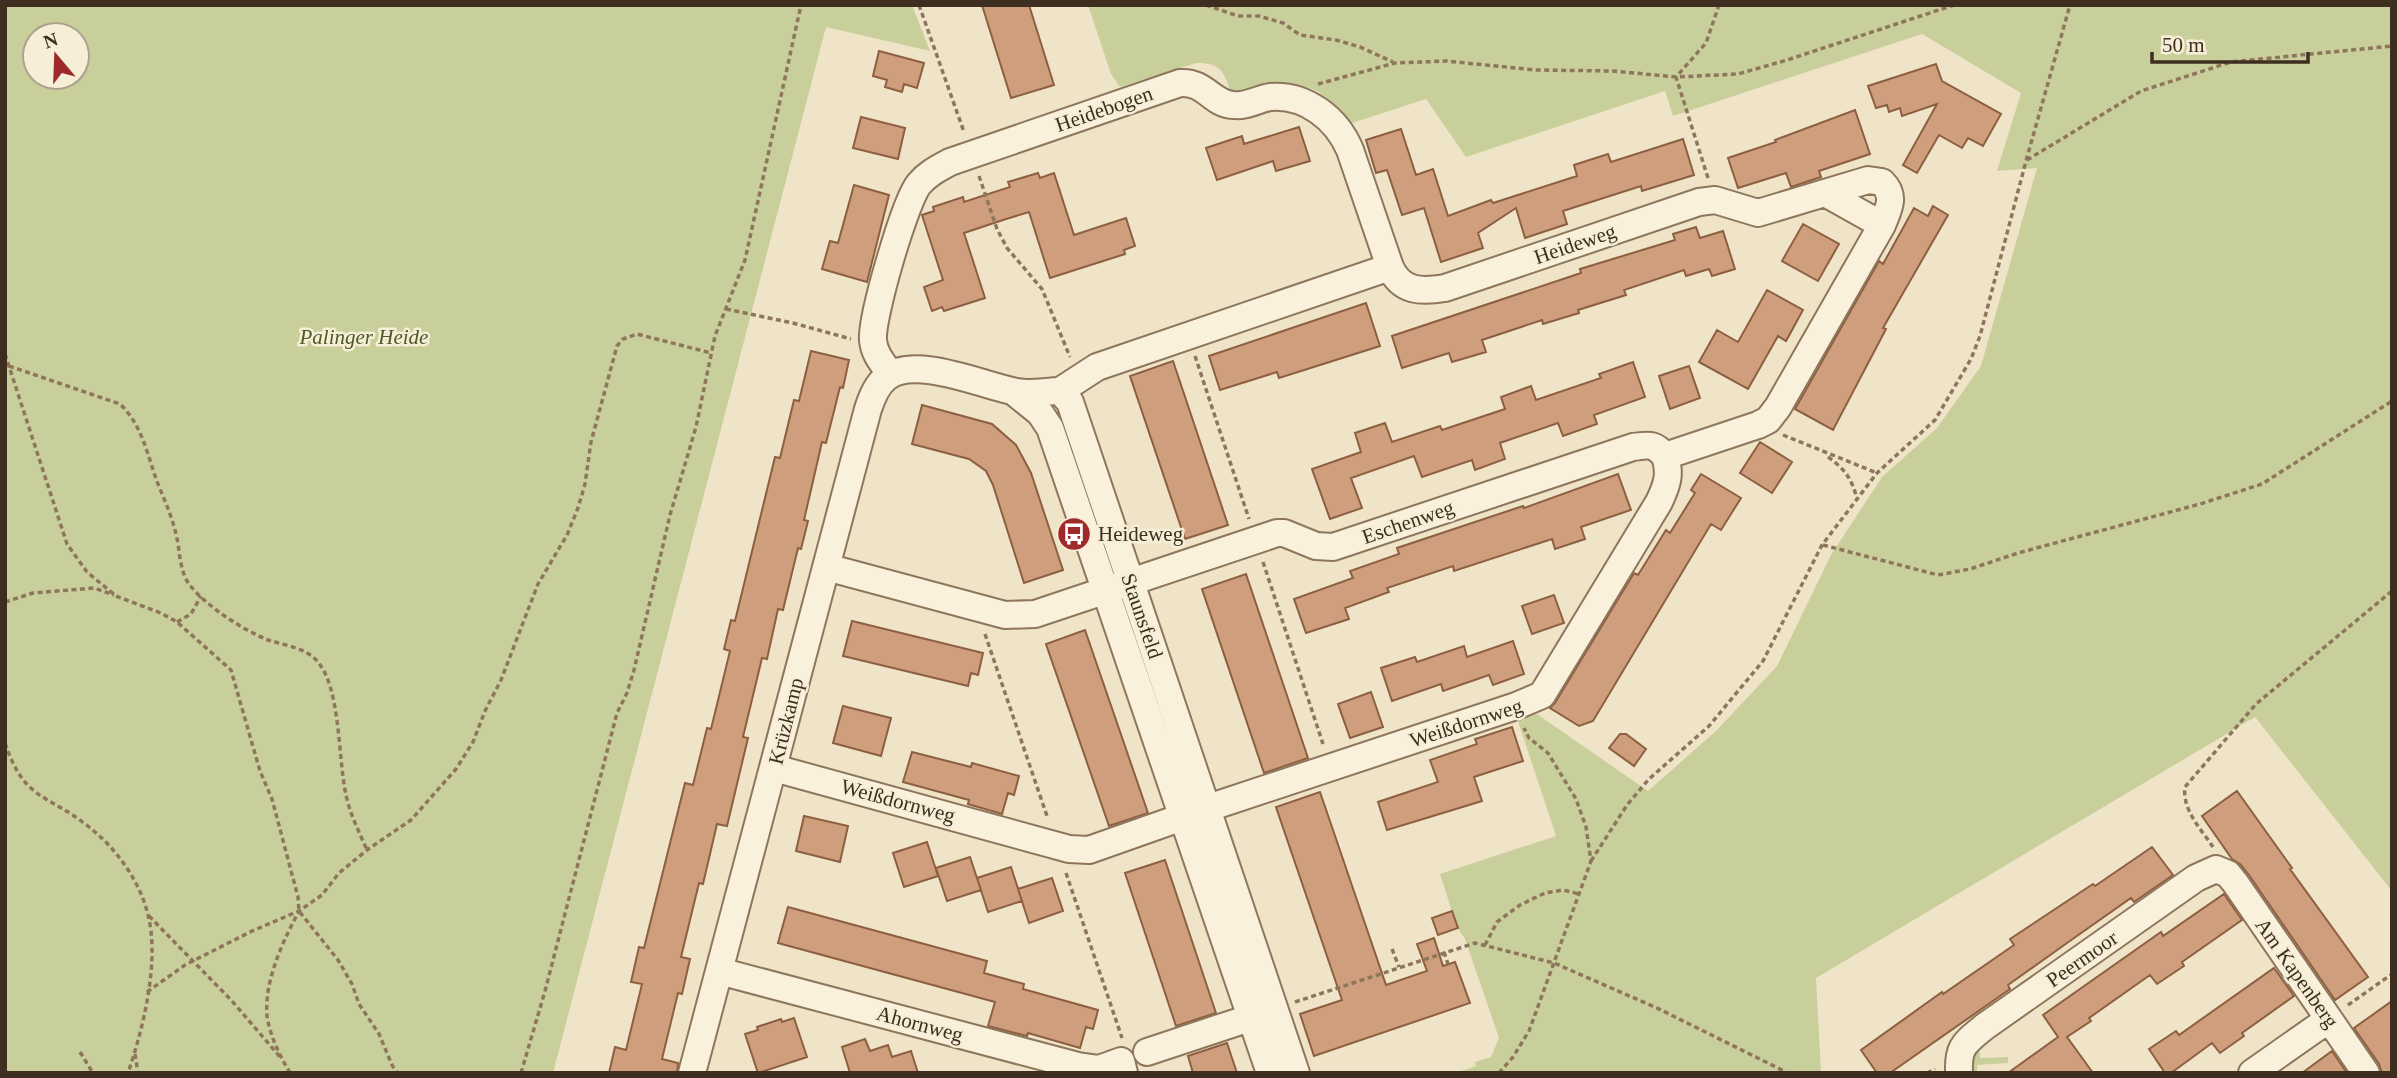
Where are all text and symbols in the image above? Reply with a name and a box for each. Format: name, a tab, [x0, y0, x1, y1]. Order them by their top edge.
north arrow	[21, 21, 91, 91]
scale bar	[2152, 21, 2308, 65]
text: N	[41, 28, 61, 53]
text: 50 m	[2162, 33, 2205, 57]
street label: Heidebogen	[1052, 81, 1156, 137]
street label: Heideweg	[1531, 219, 1620, 269]
park label: Palinger Heide	[299, 325, 428, 349]
street label: Eschenweg	[1359, 495, 1458, 549]
bus stop icon: Heideweg	[1055, 515, 1093, 553]
place label: Heideweg	[1098, 522, 1184, 546]
street label: Staunsfeld	[1116, 570, 1168, 662]
street label: Krüzkamp	[764, 675, 808, 767]
street label: Weißdornweg	[1407, 693, 1526, 753]
street label: Weißdornweg	[838, 774, 958, 828]
street label: Am Kapenberg	[2250, 913, 2344, 1033]
street label: Peermoor	[2042, 926, 2122, 992]
street label: Ahornweg	[874, 1001, 966, 1047]

